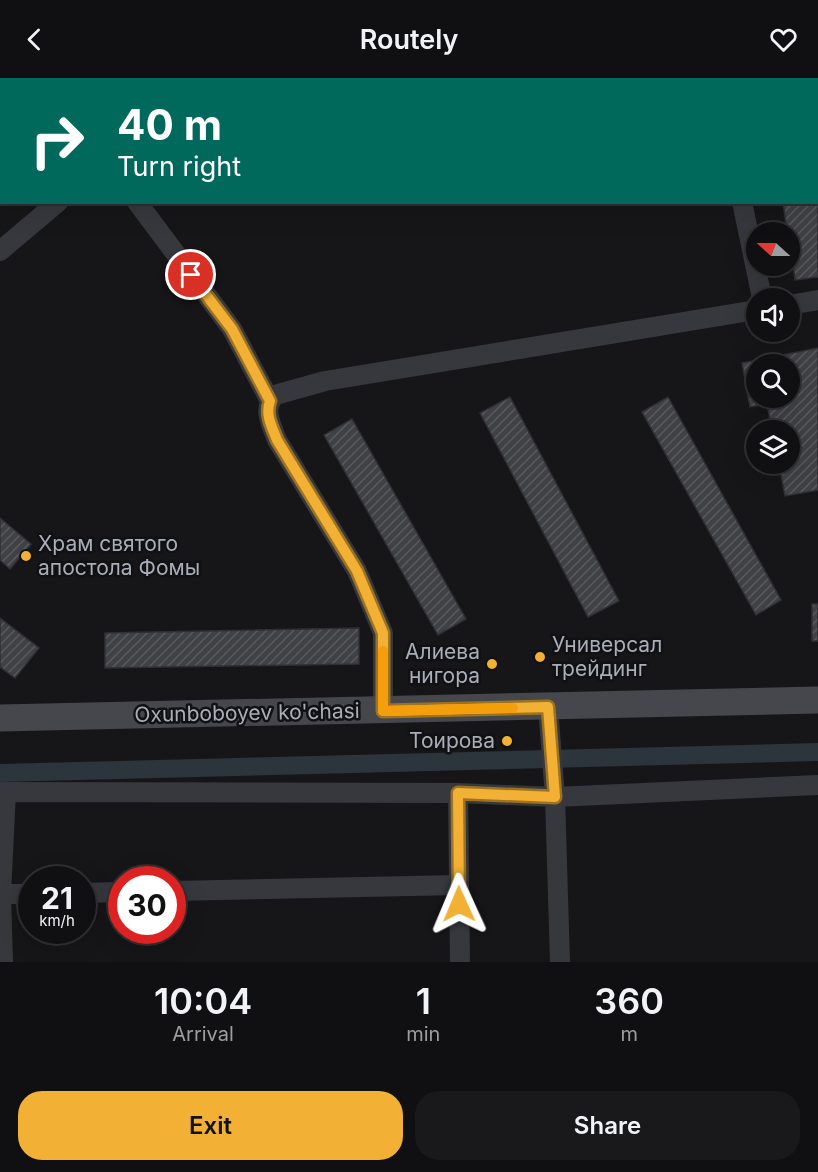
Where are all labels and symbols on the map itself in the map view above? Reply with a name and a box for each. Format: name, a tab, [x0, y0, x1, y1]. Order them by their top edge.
north arrow	[746, 222, 800, 276]
pin	[165, 249, 216, 300]
place label: Храм святого апостола Фомы	[38, 531, 200, 580]
marker: Храм святого апостола Фомы	[19, 549, 33, 563]
place label: Универсал трейдинг	[552, 632, 662, 681]
place label: Алиева нигора	[405, 639, 480, 688]
marker: Универсал трейдинг	[533, 650, 547, 664]
marker: Алиева нигора	[485, 657, 499, 671]
street label: Oxunboboyev ko'chasi	[134, 698, 360, 727]
place label: Тоирова	[409, 728, 495, 753]
marker: Тоирова	[500, 734, 514, 748]
speed limit sign: 30	[108, 866, 186, 944]
position arrow	[427, 872, 491, 936]

